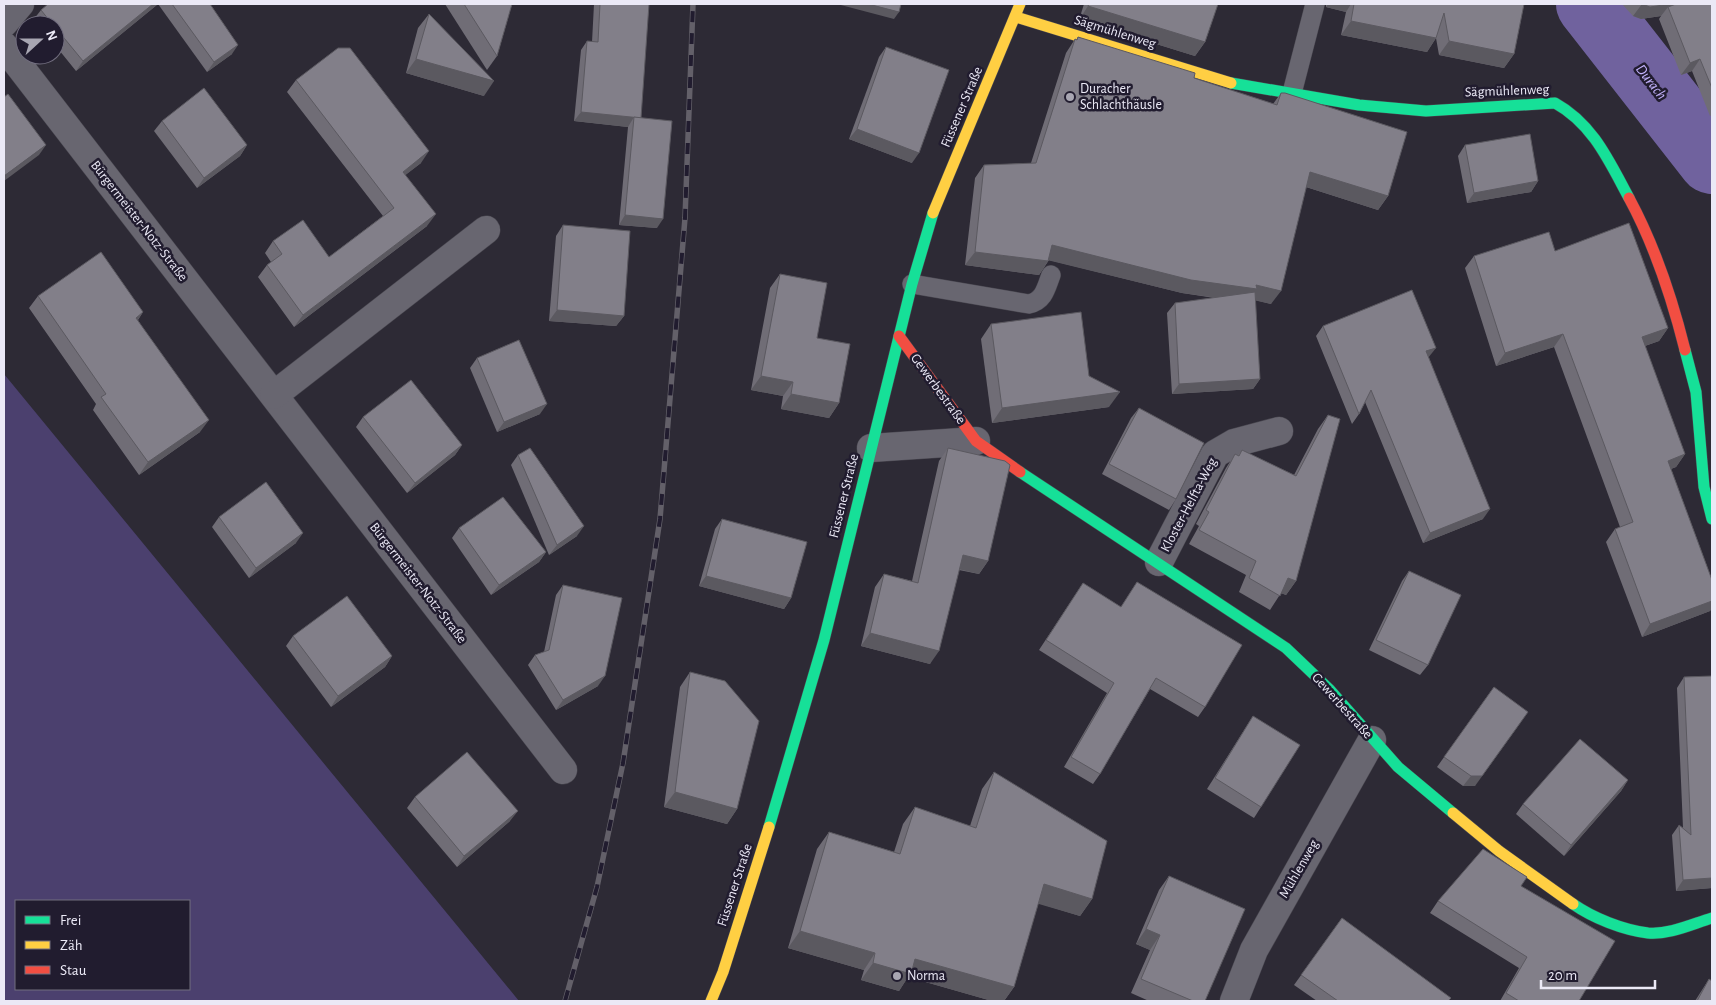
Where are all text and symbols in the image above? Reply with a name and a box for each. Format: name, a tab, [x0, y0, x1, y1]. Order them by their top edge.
street label: Sägmühlenweg	[1073, 13, 1158, 51]
north arrow	[15, 15, 65, 65]
text: N	[43, 29, 59, 43]
water label: Durach	[1633, 62, 1669, 102]
street label: Füssener Straße	[939, 65, 985, 149]
place label: Duracher Schlachthäusle	[1080, 82, 1162, 112]
street label: Sägmühlenweg	[1465, 83, 1550, 99]
marker: Duracher Schlachthäusle	[1064, 91, 1076, 103]
street label: Bürgermeister-Notz-Straße	[88, 158, 190, 284]
street label: Gewerbestraße	[908, 351, 968, 427]
street label: Füssener Straße	[827, 453, 861, 539]
street label: Kloster-Helfta-Weg	[1158, 455, 1220, 554]
street label: Bürgermeister-Notz-Straße	[367, 520, 469, 646]
street label: Gewerbestraße	[1309, 670, 1375, 742]
street label: Mühlenweg	[1277, 837, 1321, 900]
street label: Füssener Straße	[715, 842, 755, 928]
legend	[15, 900, 190, 990]
text: Frei	[60, 913, 81, 928]
text: Zäh	[60, 938, 83, 953]
scale bar	[1541, 958, 1655, 990]
text: Stau	[60, 963, 87, 978]
text: 20 m	[1548, 968, 1577, 983]
place label: Norma	[907, 969, 946, 983]
marker: Norma	[891, 970, 903, 982]

